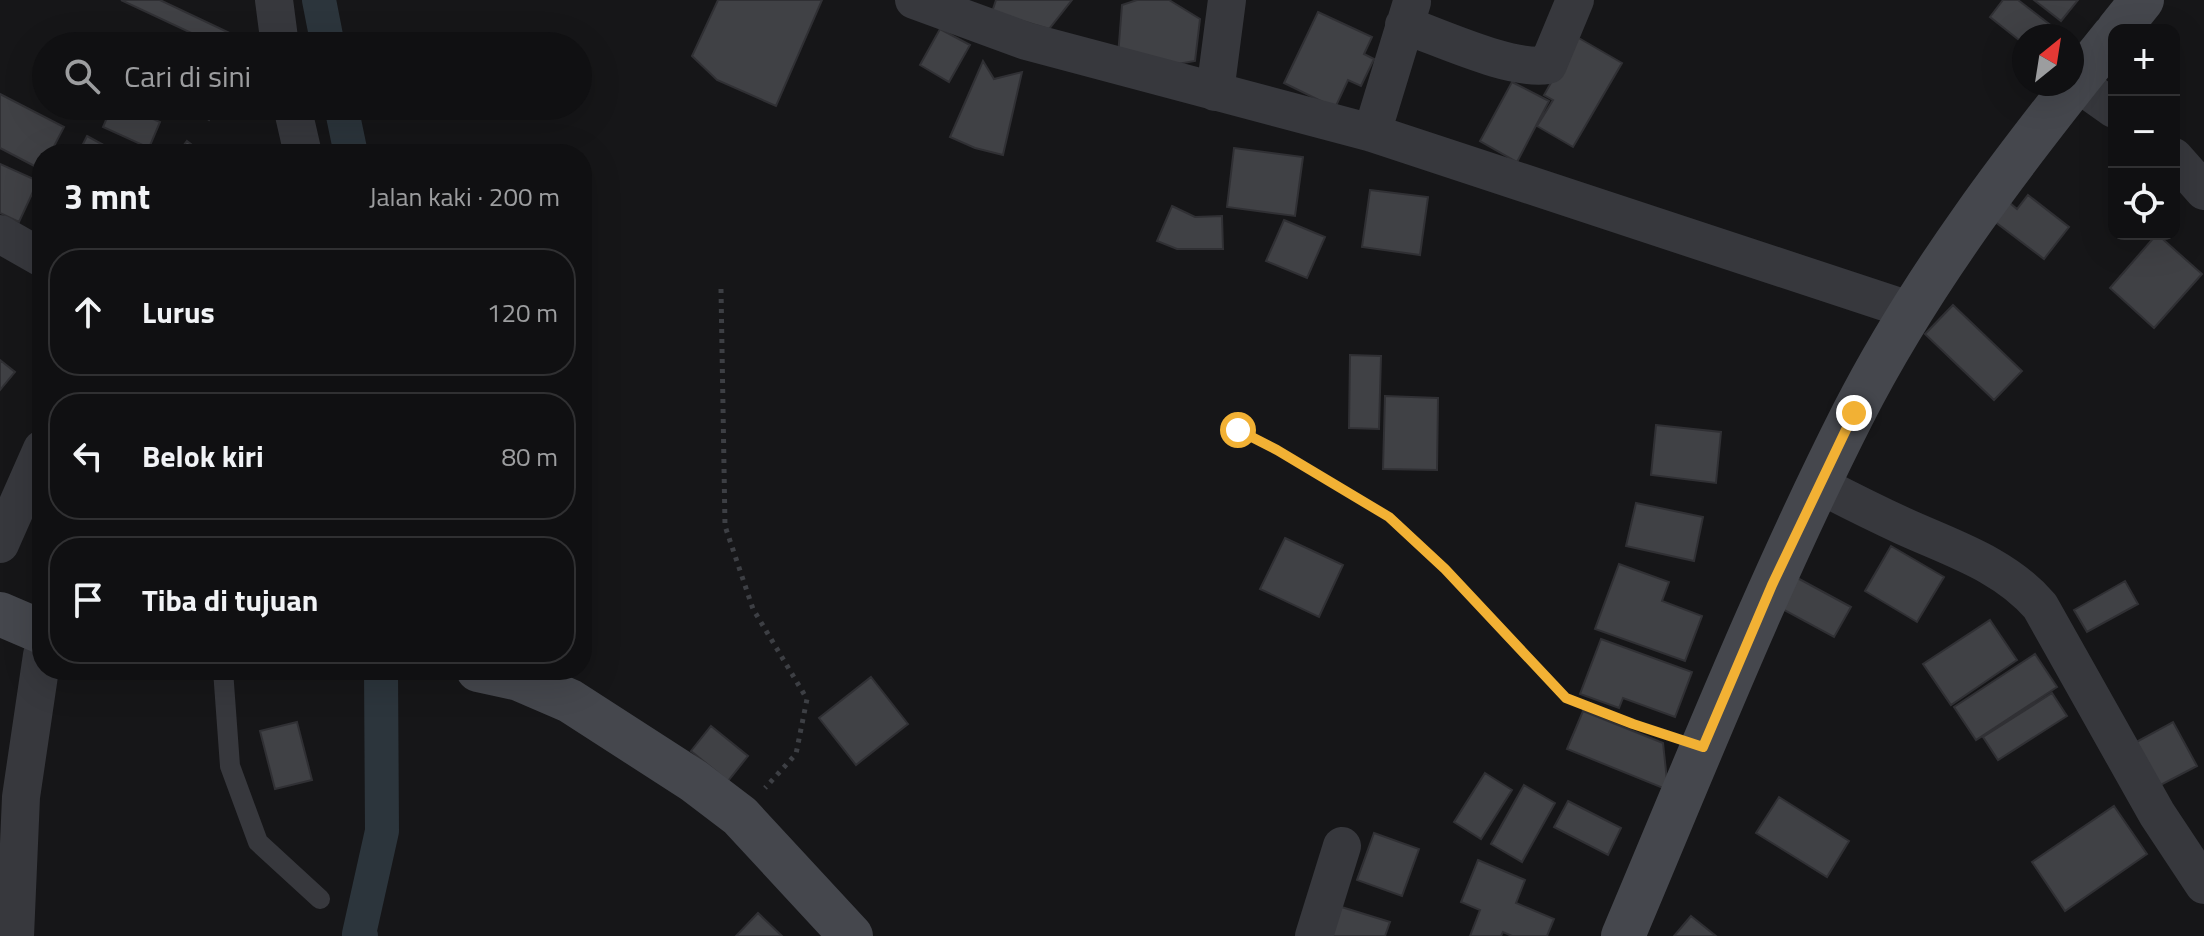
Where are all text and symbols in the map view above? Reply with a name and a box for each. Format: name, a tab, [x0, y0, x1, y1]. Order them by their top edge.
north arrow	[2012, 24, 2084, 96]
map controls	[2108, 24, 2180, 240]
button: +	[2108, 24, 2180, 96]
search box	[32, 32, 592, 120]
text: Cari di sini	[124, 53, 251, 99]
icon: search	[60, 54, 104, 98]
button: −	[2108, 96, 2180, 168]
button: locate	[2108, 168, 2180, 240]
text: 3 mnt	[64, 170, 150, 222]
text: Jalan kaki · 200 m	[369, 177, 560, 216]
text: Lurus	[142, 289, 215, 335]
icon: ahead	[66, 290, 110, 334]
text: 120 m	[487, 293, 558, 332]
route end	[1836, 395, 1872, 431]
route start	[1220, 412, 1256, 448]
text: Belok kiri	[142, 433, 264, 479]
icon: left	[66, 434, 110, 478]
text: 80 m	[501, 437, 558, 476]
text: Tiba di tujuan	[142, 577, 318, 623]
icon: arrive	[66, 578, 110, 622]

